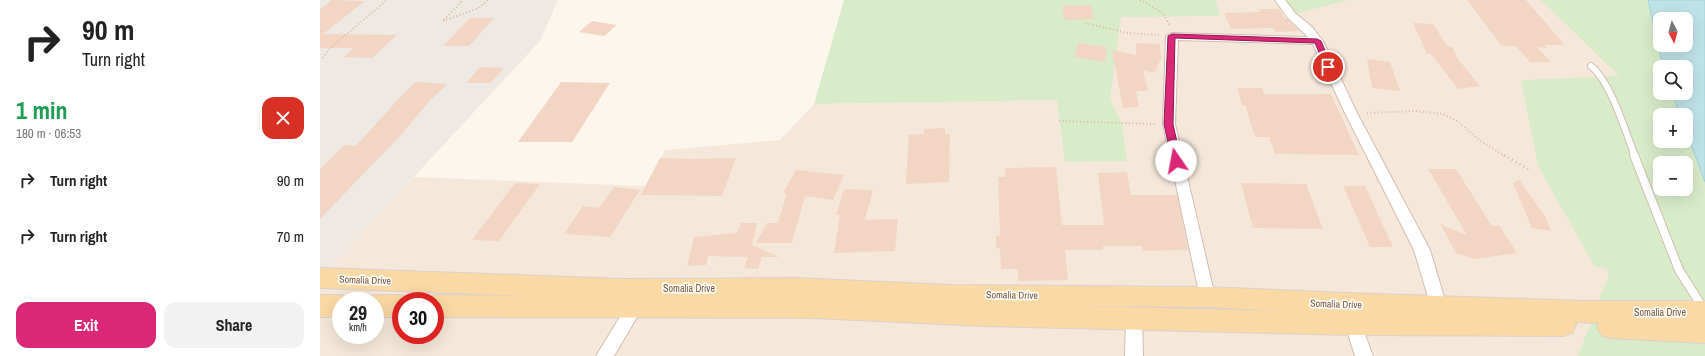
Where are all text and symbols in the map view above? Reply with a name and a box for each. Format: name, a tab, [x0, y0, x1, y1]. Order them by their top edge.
text: 90 m	[82, 11, 134, 49]
north arrow	[1653, 12, 1693, 52]
map controls	[1653, 12, 1693, 196]
icon: right	[16, 16, 68, 68]
text: Turn right	[82, 47, 145, 72]
pin	[1311, 50, 1345, 84]
icon: arrive	[1317, 56, 1339, 78]
button: search	[1653, 60, 1693, 100]
text: 1 min	[16, 94, 67, 126]
button: close	[262, 97, 304, 139]
button: +	[1653, 108, 1693, 148]
text: 180 m · 06:53	[16, 125, 81, 142]
position arrow	[1155, 140, 1197, 182]
button: −	[1653, 156, 1693, 196]
icon: right	[16, 169, 38, 191]
text: Turn right	[50, 170, 107, 191]
text: 90 m	[277, 170, 304, 191]
icon: right	[16, 225, 38, 247]
text: Turn right	[50, 226, 107, 247]
text: 70 m	[277, 226, 304, 247]
street label: Somalia Drive	[339, 273, 392, 287]
street label: Somalia Drive	[663, 282, 715, 295]
street label: Somalia Drive	[986, 288, 1039, 302]
speed limit sign: 30	[392, 292, 444, 344]
street label: Somalia Drive	[1310, 297, 1363, 311]
text: 29	[349, 299, 367, 326]
button: Exit	[16, 302, 156, 348]
button: Share	[164, 302, 304, 348]
street label: Somalia Drive	[1634, 306, 1686, 319]
text: km/h	[349, 321, 367, 334]

